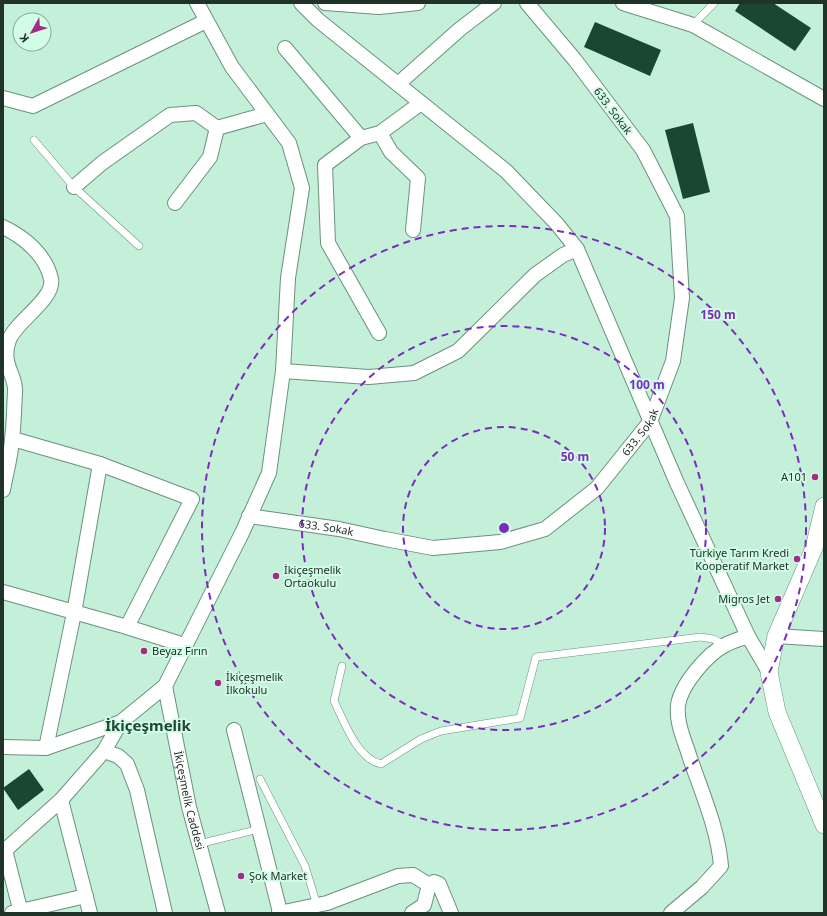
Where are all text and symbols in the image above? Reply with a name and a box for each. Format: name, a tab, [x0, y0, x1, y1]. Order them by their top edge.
north arrow	[12, 12, 52, 52]
text: K	[15, 31, 32, 46]
street label: 633. Sokak	[591, 84, 636, 137]
text: 150 m	[700, 306, 736, 323]
text: 100 m	[629, 376, 665, 393]
street label: 633. Sokak	[618, 406, 661, 459]
text: 50 m	[561, 448, 589, 465]
place label: A101	[781, 469, 807, 484]
marker: A101	[810, 472, 820, 482]
street label: 633. Sokak	[298, 515, 355, 539]
centre of rings	[497, 521, 511, 535]
place label: Türkiye Tarım Kredi Kooperatif Market	[690, 545, 789, 573]
marker: Türkiye Tarım Kredi Kooperatif Market	[792, 554, 802, 564]
place label: İkiçeşmelik Ortaokulu	[284, 562, 341, 590]
marker: İkiçeşmelik Ortaokulu	[271, 571, 281, 581]
place label: Migros Jet	[718, 591, 770, 606]
marker: Migros Jet	[773, 594, 783, 604]
place label: Beyaz Fırın	[152, 643, 208, 658]
marker: Beyaz Fırın	[139, 646, 149, 656]
place label: İkiçeşmelik İlkokulu	[226, 669, 283, 697]
marker: İkiçeşmelik İlkokulu	[213, 678, 223, 688]
district label: İkiçeşmelik	[105, 715, 192, 735]
street label: İkiçeşmelik Caddesi	[171, 750, 208, 852]
place label: Şok Market	[249, 868, 307, 883]
marker: Şok Market	[236, 871, 246, 881]

